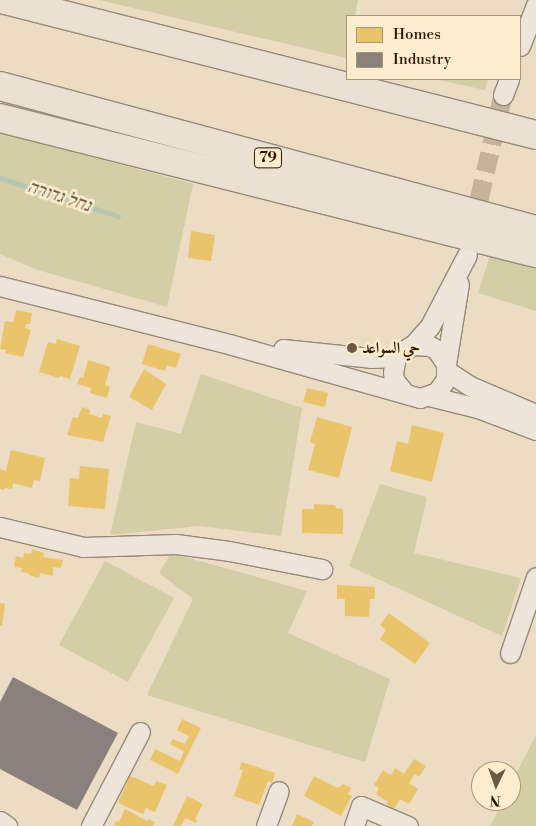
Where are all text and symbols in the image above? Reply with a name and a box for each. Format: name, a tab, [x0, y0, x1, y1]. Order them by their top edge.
legend	[346, 15, 521, 80]
text: Homes	[393, 25, 441, 44]
text: Industry	[393, 50, 451, 69]
road number: 79	[253, 146, 283, 170]
water label: נחל גדורה	[24, 177, 94, 217]
place label: حي السواعد	[362, 338, 420, 358]
marker: حي السواعد	[346, 342, 358, 354]
north arrow	[471, 761, 521, 811]
text: N	[489, 791, 501, 809]

